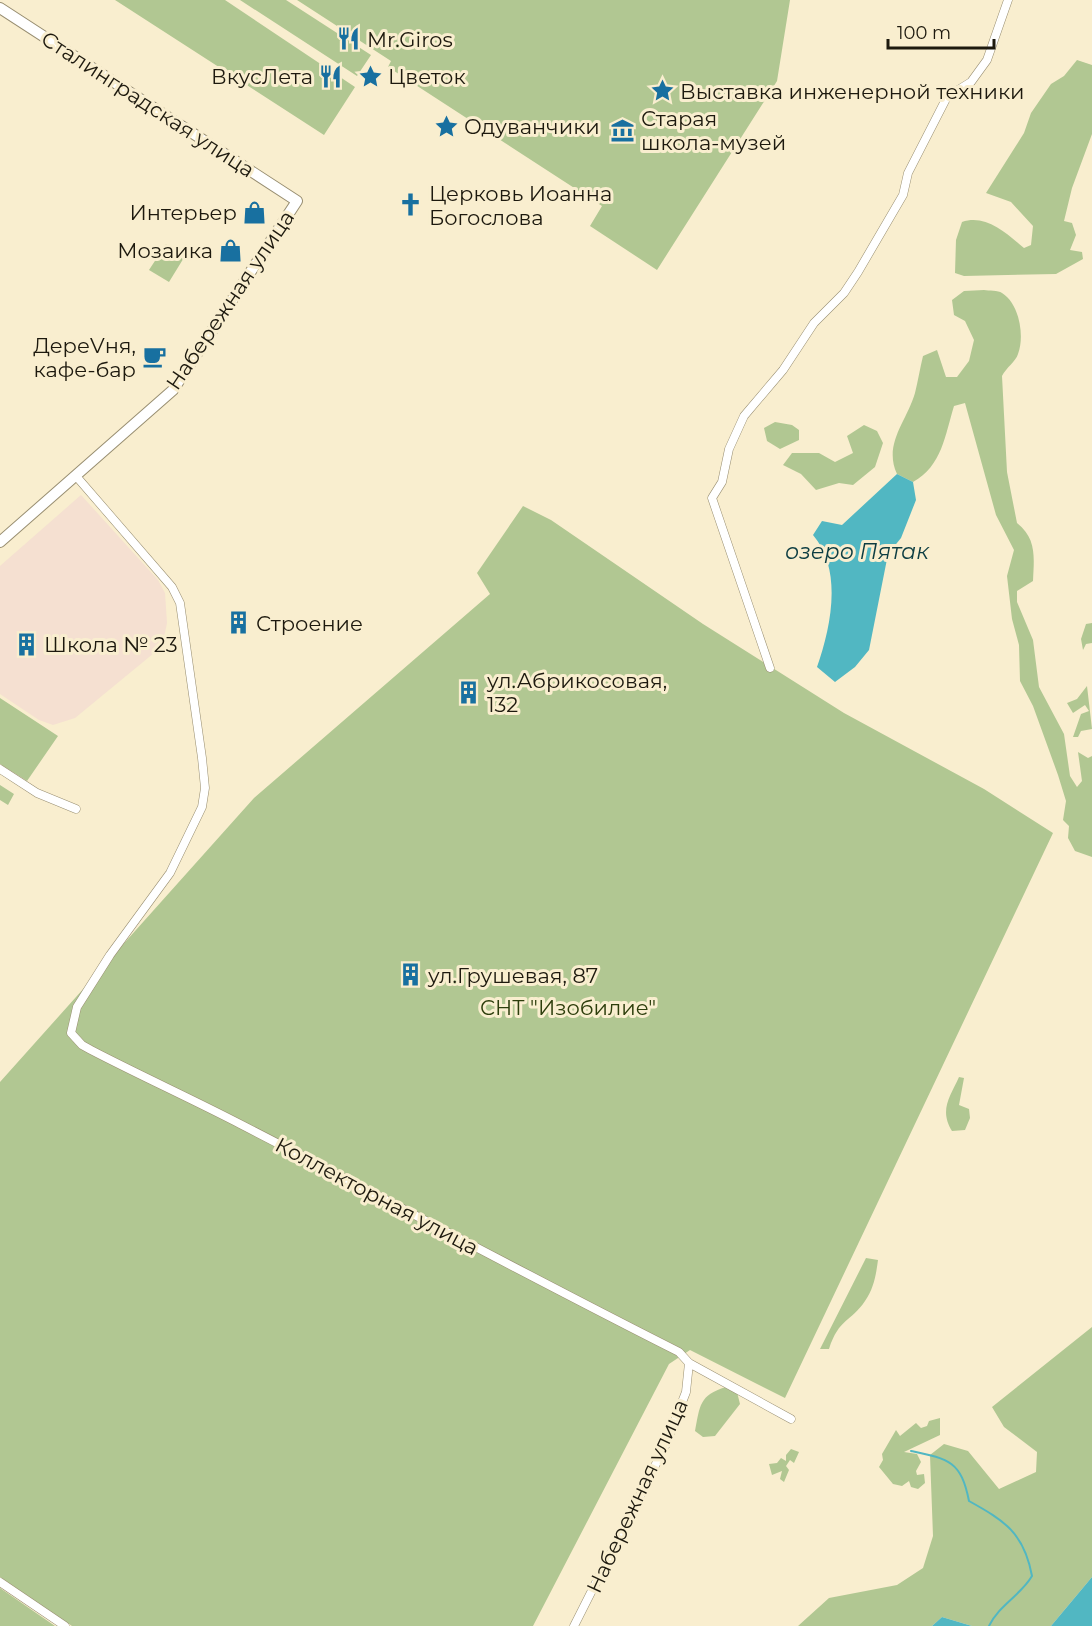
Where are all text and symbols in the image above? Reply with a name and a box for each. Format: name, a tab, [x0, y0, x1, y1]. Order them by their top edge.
scale bar	[888, 12, 994, 50]
text: 100 m	[897, 22, 951, 44]
street label: Сталинградская улица	[37, 26, 259, 182]
restaurant icon: Mr.Giros	[336, 26, 362, 52]
place label: Mr.Giros	[367, 27, 453, 52]
restaurant icon: ВкусЛета	[318, 63, 344, 89]
place icon: Цветок	[357, 63, 383, 89]
place label: ВкусЛета	[211, 64, 313, 89]
place label: Цветок	[388, 64, 466, 89]
place icon: Выставка инженерной техники	[649, 78, 675, 104]
place label: Выставка инженерной техники	[680, 79, 1025, 104]
place label: Старая школа-музей	[641, 106, 786, 155]
place icon: Одуванчики	[433, 113, 459, 139]
place label: Одуванчики	[464, 114, 600, 139]
museum icon: Старая школа-музей	[610, 117, 636, 143]
place label: Церковь Иоанна Богослова	[429, 181, 612, 230]
church icon: Церковь Иоанна Богослова	[398, 192, 424, 218]
shop icon: Интерьер	[242, 199, 268, 225]
place label: Интерьер	[129, 200, 237, 225]
street label: Набережная улица	[161, 206, 299, 394]
shop icon: Мозаика	[218, 237, 244, 263]
place label: Мозаика	[117, 238, 213, 263]
place label: ДереVня, кафе-бар	[33, 333, 136, 382]
cafe icon: ДереVня, кафе-бар	[141, 344, 167, 370]
water label: озеро Пятак	[785, 538, 930, 565]
building icon: Строение	[225, 610, 251, 636]
place label: Строение	[256, 611, 363, 636]
building icon: Школа № 23	[13, 631, 39, 657]
place label: Школа № 23	[44, 632, 178, 657]
place label: ул.Абрикосовая, 132	[486, 668, 667, 717]
building icon: ул.Абрикосовая, 132	[456, 679, 482, 705]
building icon: ул.Грушевая, 87	[397, 962, 423, 988]
place label: ул.Грушевая, 87	[427, 963, 598, 988]
park label: СНТ "Изобилие"	[480, 995, 656, 1020]
street label: Коллекторная улица	[271, 1132, 483, 1260]
street label: Набережная улица	[581, 1395, 693, 1597]

